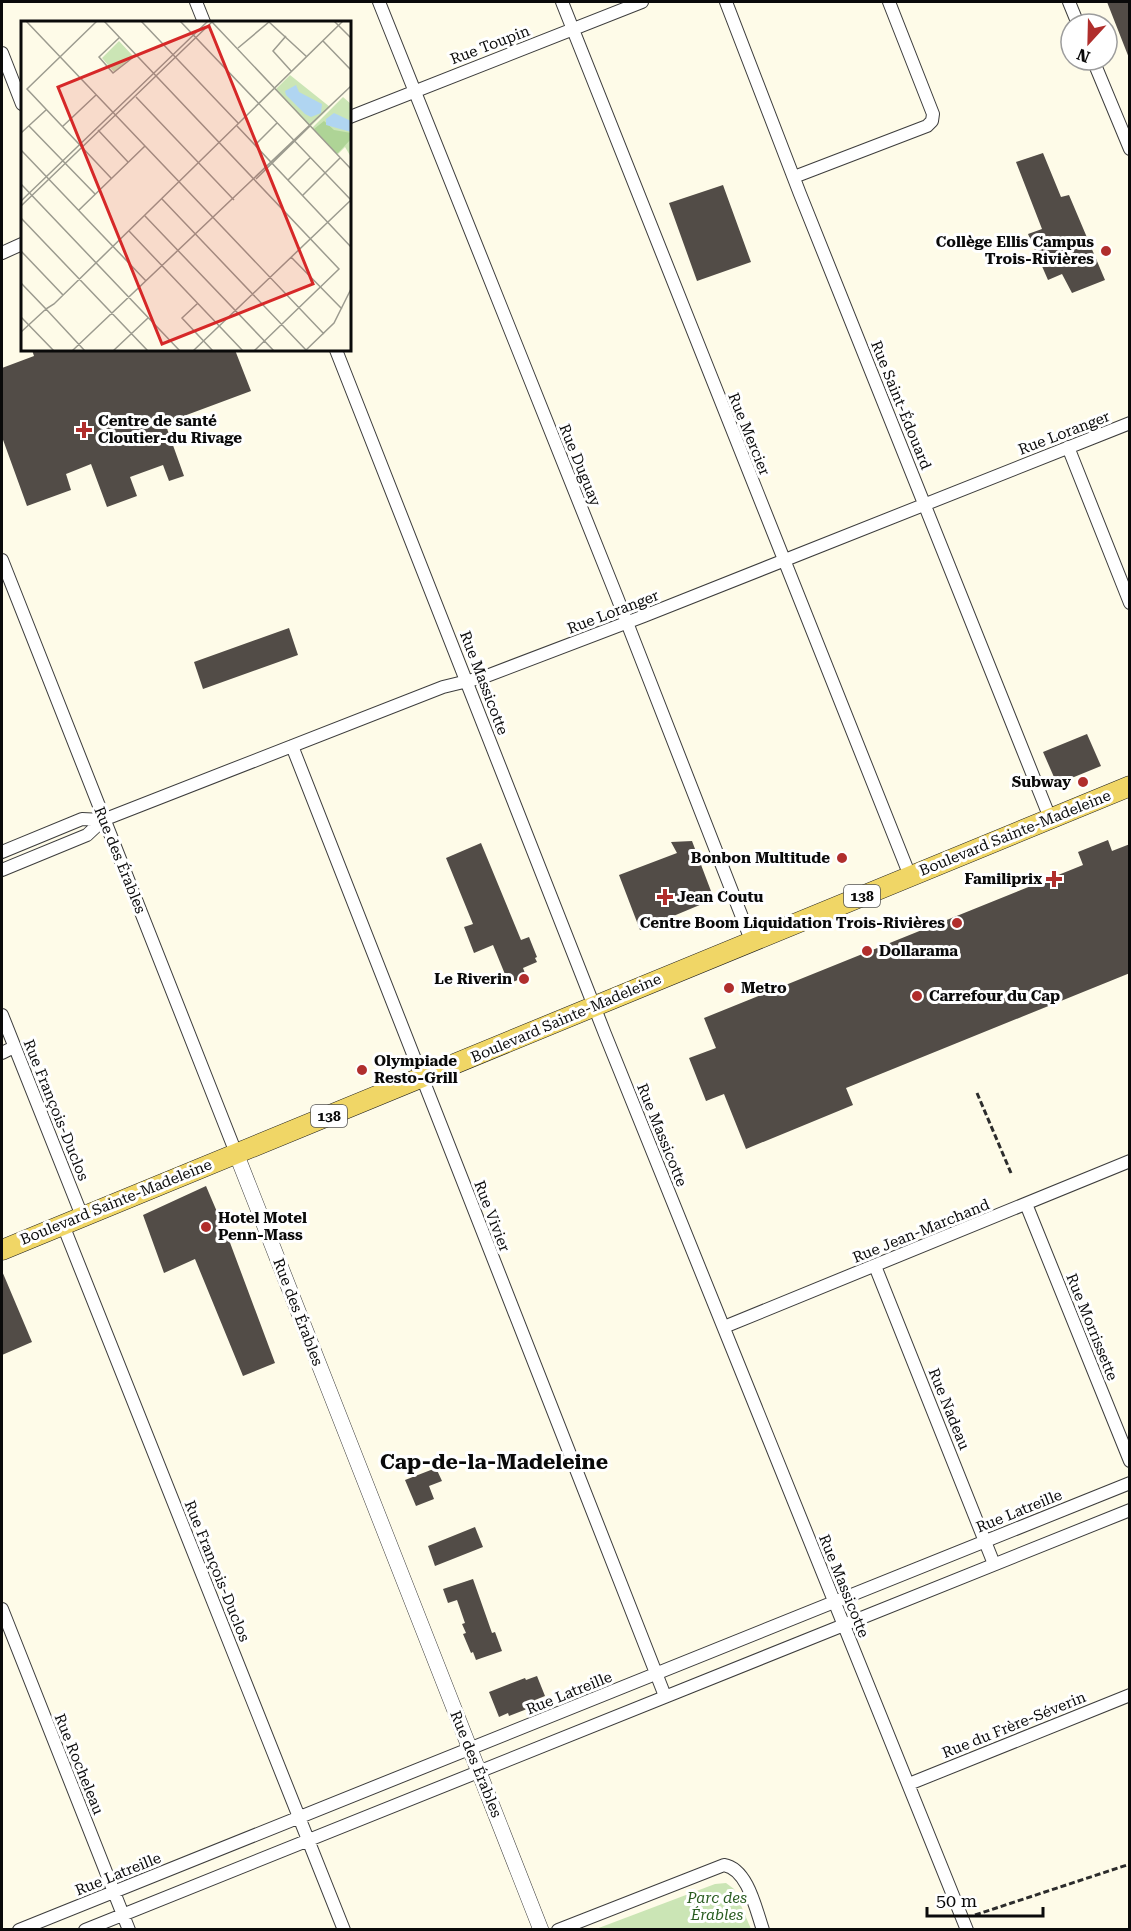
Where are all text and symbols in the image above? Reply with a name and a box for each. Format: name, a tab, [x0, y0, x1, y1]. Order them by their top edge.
north arrow	[1059, 12, 1119, 72]
inset map	[21, 21, 351, 351]
street label: Rue Toupin	[448, 22, 532, 68]
text: N	[1074, 44, 1093, 67]
place label: Collège Ellis Campus Trois-Rivières	[936, 233, 1094, 268]
marker: Collège Ellis Campus Trois-Rivières	[1099, 244, 1113, 258]
street label: Rue Saint-Édouard	[867, 338, 935, 472]
street label: Rue Mercier	[724, 390, 774, 478]
street label: Rue Loranger	[1016, 407, 1112, 459]
place label: Centre de santé Cloutier-du Rivage	[98, 412, 242, 447]
marker: Centre de santé Cloutier-du Rivage	[75, 421, 93, 439]
street label: Rue Duguay	[555, 421, 605, 509]
street label: Rue Loranger	[565, 586, 661, 638]
street label: Rue Massicotte	[456, 629, 512, 737]
place label: Subway	[1012, 773, 1071, 791]
marker: Subway	[1076, 775, 1090, 789]
street label: Boulevard Sainte-Madeleine	[917, 786, 1113, 880]
street label: Rue des Érables	[90, 804, 150, 916]
place label: Bonbon Multitude	[691, 849, 830, 867]
marker: Bonbon Multitude	[835, 851, 849, 865]
place label: Familiprix	[965, 870, 1042, 888]
marker: Familiprix	[1047, 872, 1061, 886]
road number: 138	[844, 885, 880, 907]
place label: Jean Coutu	[677, 888, 764, 906]
marker: Jean Coutu	[658, 890, 672, 904]
place label: Centre Boom Liquidation Trois-Rivières	[640, 914, 945, 932]
marker: Centre Boom Liquidation Trois-Rivières	[950, 916, 964, 930]
place label: Dollarama	[879, 942, 958, 960]
marker: Dollarama	[860, 944, 874, 958]
place label: Le Riverin	[434, 970, 512, 988]
street label: Boulevard Sainte-Madeleine	[468, 970, 664, 1066]
marker: Le Riverin	[517, 972, 531, 986]
place label: Metro	[741, 979, 787, 997]
marker: Metro	[722, 981, 736, 995]
place label: Carrefour du Cap	[929, 987, 1060, 1005]
marker: Carrefour du Cap	[910, 989, 924, 1003]
street label: Rue François-Duclos	[19, 1037, 93, 1183]
place label: Olympiade Resto-Grill	[374, 1052, 458, 1087]
marker: Olympiade Resto-Grill	[355, 1063, 369, 1077]
street label: Rue Massicotte	[633, 1081, 691, 1189]
road number: 138	[311, 1105, 347, 1127]
street label: Boulevard Sainte-Madeleine	[18, 1155, 214, 1249]
street label: Rue Vivier	[470, 1178, 514, 1254]
street label: Rue Jean-Marchand	[850, 1195, 992, 1267]
place label: Hotel Motel Penn-Mass	[218, 1209, 307, 1244]
marker: Hotel Motel Penn-Mass	[199, 1220, 213, 1234]
street label: Rue des Érables	[269, 1256, 327, 1368]
street label: Rue Morrissette	[1062, 1271, 1122, 1383]
street label: Rue Nadeau	[924, 1366, 974, 1453]
district label: Cap-de-la-Madeleine	[380, 1450, 608, 1474]
street label: Rue Latreille	[973, 1486, 1065, 1536]
street label: Rue François-Duclos	[180, 1498, 254, 1644]
street label: Rue Massicotte	[815, 1532, 873, 1640]
street label: Rue Latreille	[523, 1668, 615, 1718]
street label: Rue du Frère-Séverin	[940, 1688, 1089, 1762]
street label: Rue des Érables	[446, 1708, 506, 1820]
street label: Rue Rocheleau	[51, 1711, 108, 1818]
street label: Rue Latreille	[72, 1849, 164, 1899]
scale bar	[927, 1880, 1042, 1918]
park label: Parc des Érables	[686, 1889, 747, 1924]
text: 50 m	[936, 1890, 977, 1911]

